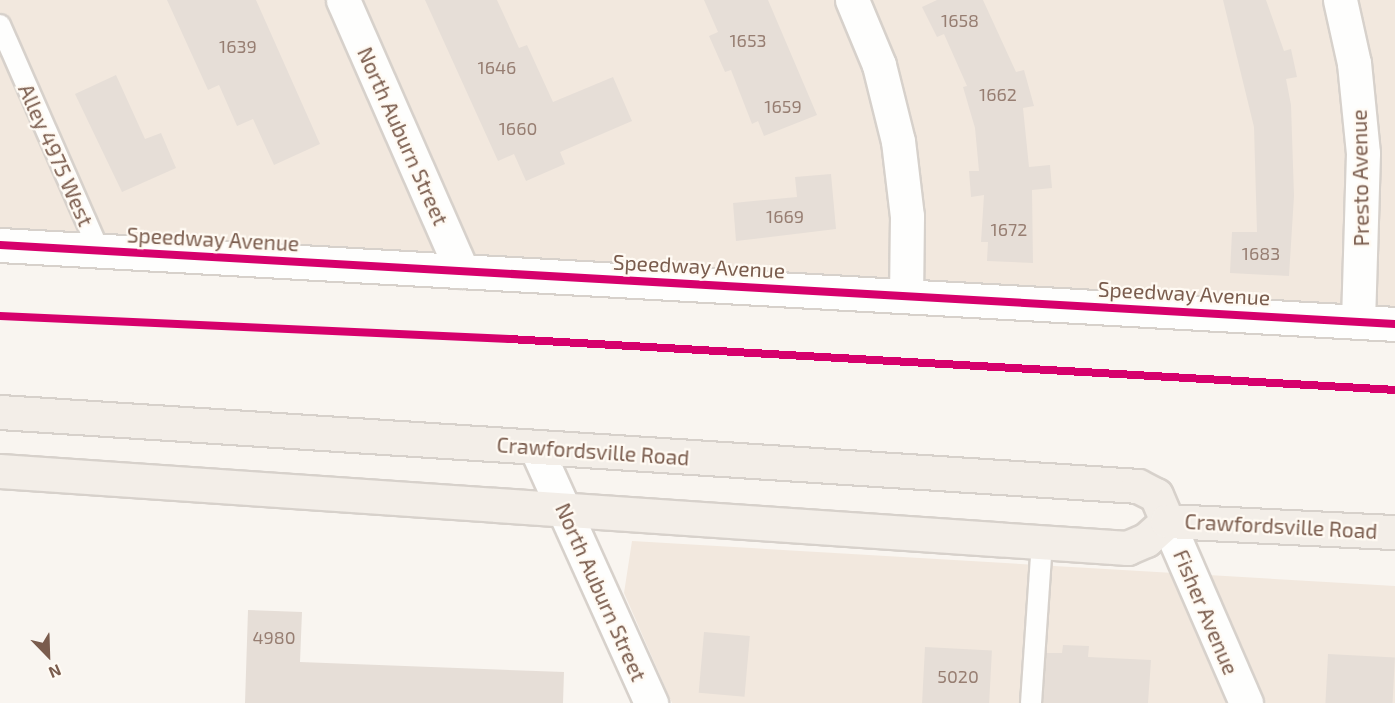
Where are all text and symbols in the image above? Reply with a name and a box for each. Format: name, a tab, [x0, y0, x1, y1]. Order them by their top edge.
house number: 1658	[941, 9, 979, 31]
house number: 1653	[729, 29, 767, 51]
house number: 1639	[219, 35, 257, 57]
street label: North Auburn Street	[352, 43, 454, 229]
house number: 1646	[478, 56, 516, 78]
street label: Alley 4975 West	[13, 80, 99, 230]
house number: 1662	[979, 83, 1017, 105]
house number: 1659	[764, 95, 802, 117]
street label: Presto Avenue	[1346, 109, 1374, 247]
house number: 1660	[499, 117, 537, 139]
house number: 1669	[766, 205, 804, 227]
house number: 1672	[991, 218, 1027, 240]
street label: Speedway Avenue	[126, 222, 300, 256]
house number: 1683	[1242, 242, 1280, 264]
street label: Speedway Avenue	[612, 249, 786, 283]
street label: Speedway Avenue	[1097, 276, 1271, 310]
street label: Crawfordsville Road	[496, 432, 690, 470]
street label: North Auburn Street	[550, 499, 652, 685]
street label: Crawfordsville Road	[1184, 508, 1378, 544]
street label: Fisher Avenue	[1168, 545, 1244, 679]
north arrow	[18, 625, 78, 685]
house number: 4980	[252, 626, 296, 648]
text: N	[46, 661, 64, 683]
house number: 5020	[937, 665, 979, 687]

